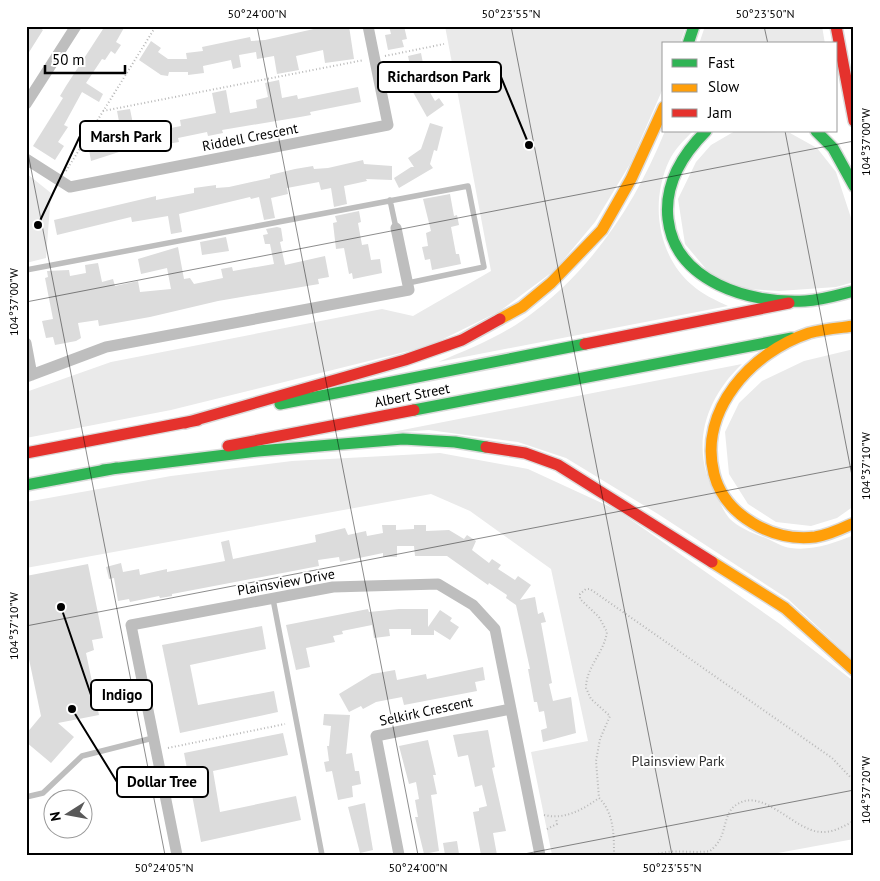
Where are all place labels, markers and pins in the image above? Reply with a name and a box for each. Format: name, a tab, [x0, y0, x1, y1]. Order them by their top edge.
callout: Richardson Park	[378, 62, 501, 92]
callout: Marsh Park	[80, 121, 171, 151]
callout: Indigo	[91, 680, 152, 710]
callout: Dollar Tree	[117, 767, 208, 797]

